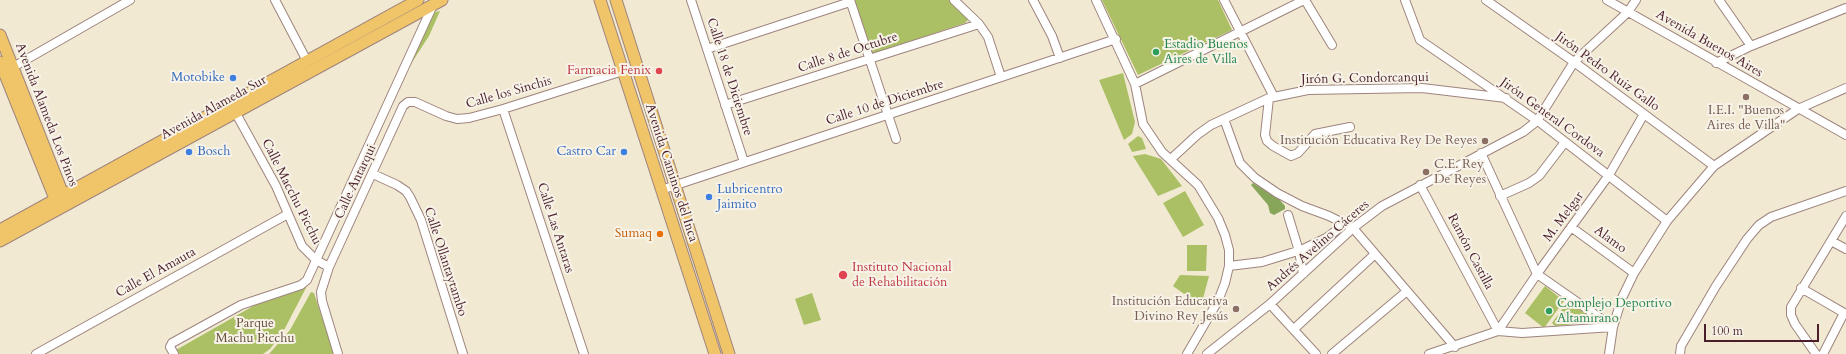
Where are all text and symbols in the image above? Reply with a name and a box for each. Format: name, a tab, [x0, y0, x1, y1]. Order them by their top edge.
street label: Avenida Buenos Aires	[1653, 7, 1765, 81]
street label: Calle 18 de Diciembre	[703, 16, 755, 138]
street label: Jirón Pedro Ruiz Gallo	[1552, 29, 1662, 115]
street label: Calle 8 de Octubre	[796, 30, 900, 76]
place label: Estadio Buenos Aires de Villa	[1164, 37, 1248, 68]
street label: Avenida Alameda Los Pinos	[11, 41, 81, 189]
marker: Estadio Buenos Aires de Villa	[1151, 47, 1161, 57]
place label: Farmacia Fenix	[567, 63, 651, 79]
marker: Farmacia Fenix	[654, 66, 664, 76]
place label: Motobike	[171, 70, 225, 86]
street label: Jirón G. Condorcanqui	[1301, 70, 1429, 88]
street label: Avenida Alameda Sur	[158, 73, 270, 143]
marker: Motobike	[228, 73, 238, 83]
street label: Calle los Sinchis	[464, 73, 554, 113]
street label: Jirón General Cordova	[1497, 75, 1607, 161]
street label: Calle 10 de Diciembre	[824, 77, 946, 129]
marker: I.E.I. "Buenos Aires de Villa"	[1741, 92, 1751, 102]
street label: Avenida Caminos del Inca	[641, 102, 701, 244]
place label: I.E.I. "Buenos Aires de Villa"	[1707, 103, 1785, 134]
place label: Institución Educativa Rey De Reyes	[1280, 133, 1477, 149]
marker: Institución Educativa Rey De Reyes	[1480, 136, 1490, 146]
street label: Calle Macchu Picchu	[258, 137, 324, 247]
street label: Calle Antarqui	[332, 142, 380, 222]
place label: Bosch	[197, 144, 230, 160]
place label: Castro Car	[556, 144, 616, 160]
marker: Bosch	[184, 147, 194, 157]
marker: Castro Car	[619, 147, 629, 157]
place label: C.E. Rey De Reyes	[1434, 157, 1486, 188]
marker: C.E. Rey De Reyes	[1421, 167, 1431, 177]
street label: Calle Las Antaras	[533, 181, 577, 275]
place label: Lubricentro Jaimito	[717, 182, 782, 213]
street label: M. Melgar	[1541, 189, 1587, 245]
marker: Lubricentro Jaimito	[704, 192, 714, 202]
street label: Andrés Avelino Cáceres	[1263, 197, 1373, 295]
street label: Calle Ollantaytambo	[420, 206, 470, 318]
street label: Ramón Castilla	[1444, 212, 1496, 292]
street label: Alamo	[1591, 223, 1629, 257]
place label: Sumaq	[615, 226, 652, 242]
marker: Sumaq	[655, 229, 665, 239]
street label: Calle El Amauta	[113, 245, 199, 301]
place label: Instituto Nacional de Rehabilitación	[852, 260, 951, 291]
marker: Instituto Nacional de Rehabilitación	[837, 269, 849, 281]
place label: Institución Educativa Divino Rey Jesús	[1112, 294, 1228, 325]
place label: Complejo Deportivo Altamirano	[1557, 296, 1672, 327]
marker: Institución Educativa Divino Rey Jesús	[1231, 304, 1241, 314]
marker: Complejo Deportivo Altamirano	[1544, 306, 1554, 316]
park label: Parque Machu Picchu	[215, 316, 295, 347]
scale bar	[1706, 316, 1821, 342]
text: 100 m	[1711, 323, 1743, 339]

